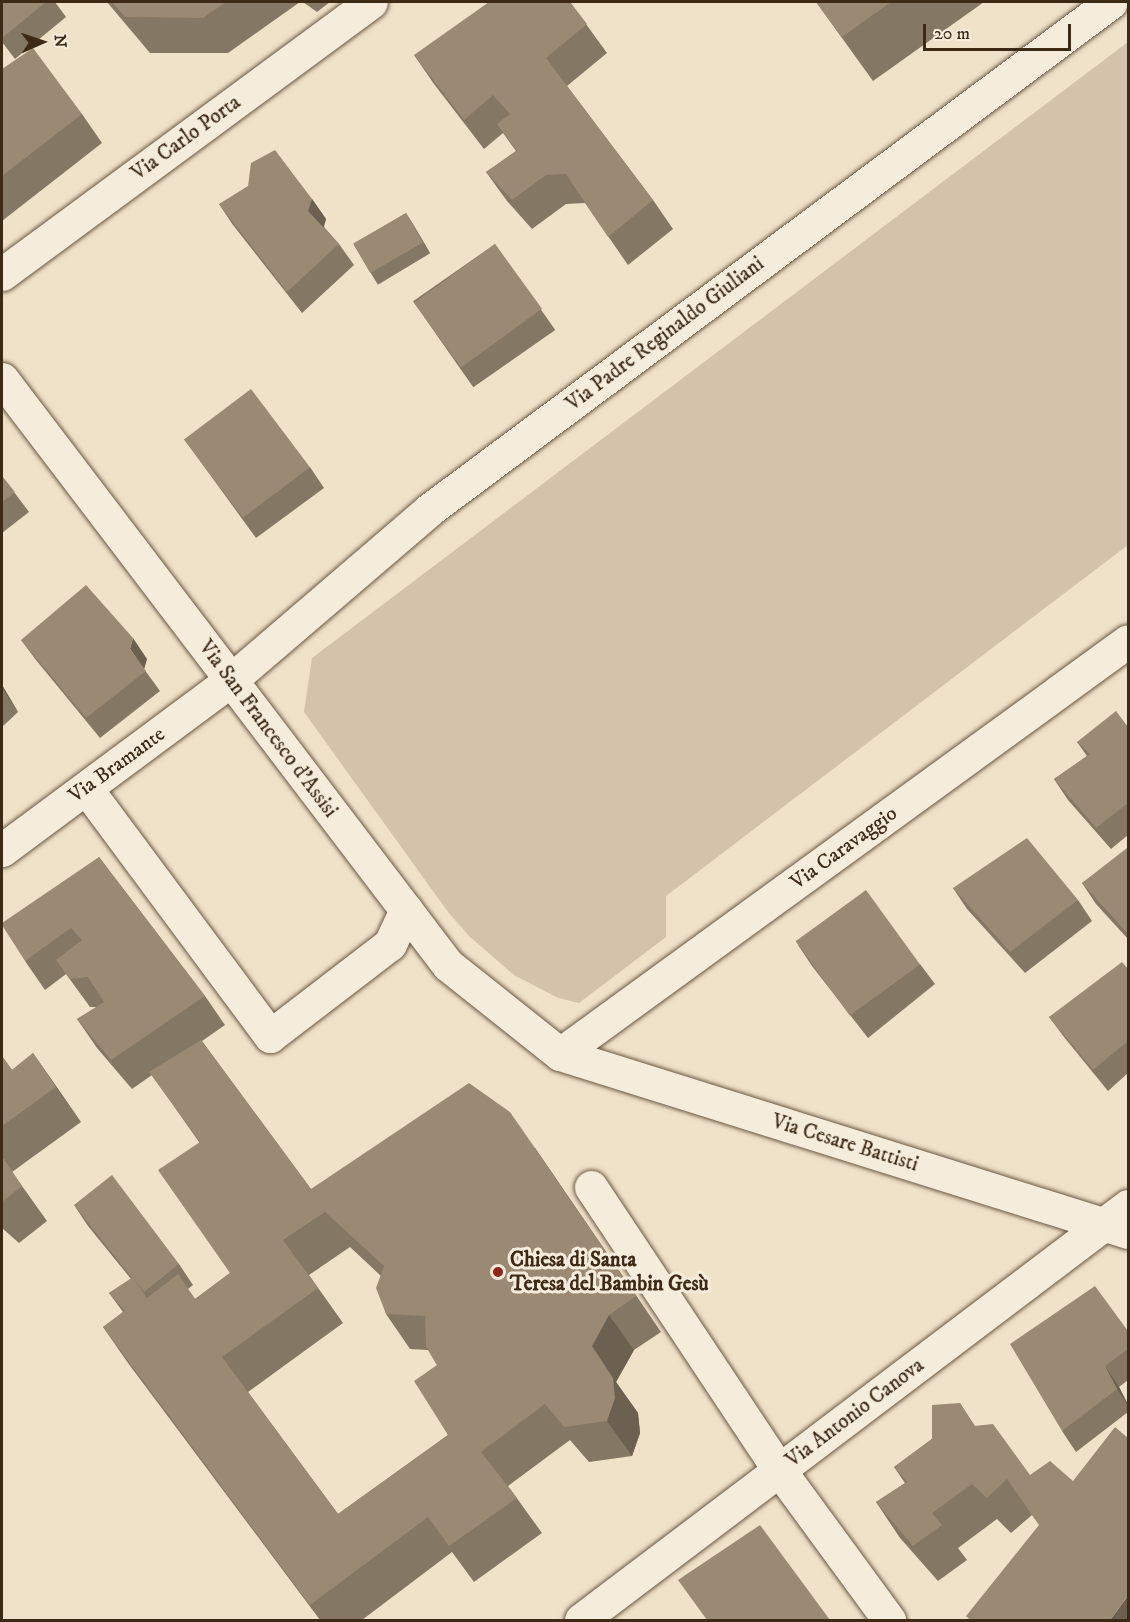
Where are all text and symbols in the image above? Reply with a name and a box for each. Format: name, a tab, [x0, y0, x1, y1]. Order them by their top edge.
north arrow	[12, 12, 72, 72]
scale bar	[926, 12, 1074, 50]
text: 20 m	[934, 23, 970, 45]
text: N	[50, 34, 70, 48]
street label: Via Carlo Porta	[126, 90, 246, 186]
street label: Via Padre Reginaldo Giuliani	[561, 251, 769, 417]
street label: Via San Francesco d'Assisi	[193, 635, 343, 823]
street label: Via Bramante	[64, 722, 170, 808]
street label: Via Caravaggio	[786, 801, 902, 895]
street label: Via Cesare Battisti	[769, 1109, 921, 1177]
place label: Chiesa di Santa Teresa del Bambin Gesù	[510, 1247, 709, 1297]
marker: Chiesa di Santa Teresa del Bambin Gesù	[491, 1265, 505, 1279]
street label: Via Antonio Canova	[781, 1353, 929, 1473]

